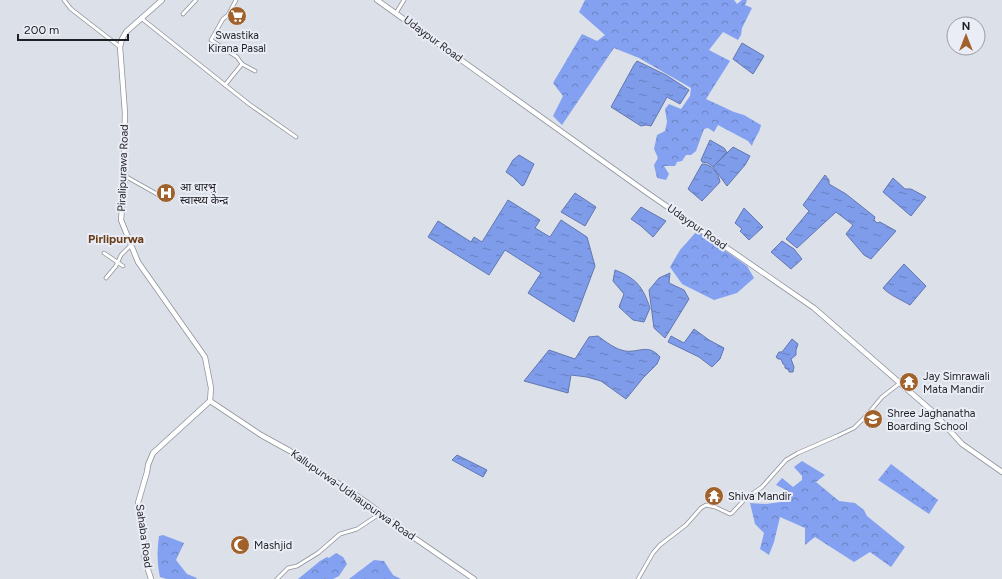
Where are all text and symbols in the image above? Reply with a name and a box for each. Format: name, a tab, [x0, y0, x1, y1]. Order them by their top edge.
supermarket icon: Swastika Kirana Pasal	[226, 5, 248, 27]
street label: Udaypur Road	[401, 13, 465, 65]
scale bar	[18, 16, 128, 42]
north arrow	[946, 16, 986, 56]
text: N	[962, 20, 970, 33]
text: 200 m	[24, 23, 59, 37]
place label: Swastika Kirana Pasal	[208, 29, 266, 55]
street label: Piralipurawa Road	[115, 124, 131, 212]
place label: आ धारभु स्वास्थ्य केन्द्र	[180, 181, 228, 207]
hospital icon: आ धारभु स्वास्थ्य केन्द्र	[155, 182, 177, 204]
street label: Udaypur Road	[665, 202, 729, 252]
district label: Pirlipurwa	[88, 232, 144, 246]
place label: Jay Simrawali Mata Mandir	[923, 370, 990, 396]
temple icon: Jay Simrawali Mata Mandir	[898, 371, 920, 393]
place label: Shree Jaghanatha Boarding School	[887, 407, 975, 433]
school or university icon: Shree Jaghanatha Boarding School	[862, 408, 884, 430]
street label: Kallupurwa-Udhaupurwa Road	[288, 447, 418, 543]
temple icon: Shiva Mandir	[703, 485, 725, 507]
place label: Shiva Mandir	[728, 490, 791, 503]
street label: Sahaba Road	[133, 503, 155, 569]
mosque icon: Mashjid	[229, 534, 251, 556]
place label: Mashjid	[254, 539, 292, 552]

